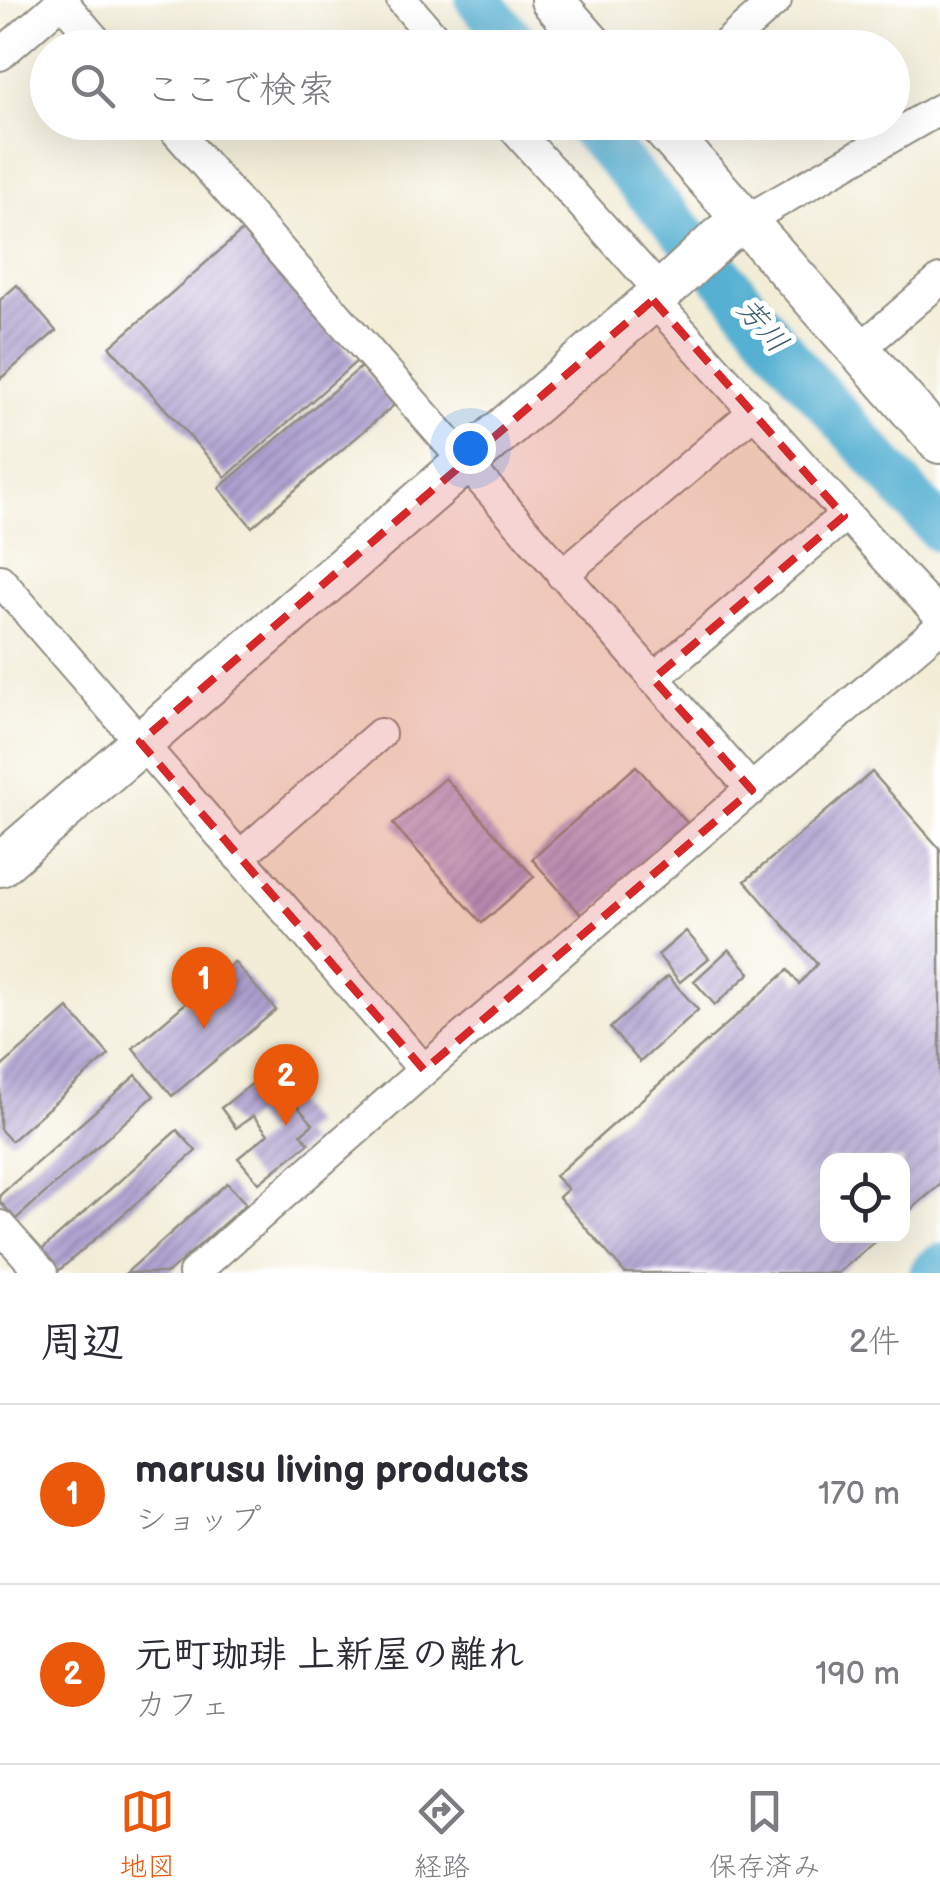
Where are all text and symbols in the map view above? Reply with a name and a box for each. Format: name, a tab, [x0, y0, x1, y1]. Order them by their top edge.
search box	[30, 30, 910, 140]
icon: search	[65, 58, 120, 113]
text: ここで検索	[145, 68, 335, 113]
water label: 芳川	[729, 292, 795, 360]
your location	[445, 423, 496, 474]
pin: 1	[172, 946, 236, 1029]
pin: 2	[254, 1044, 318, 1126]
map controls	[820, 1153, 910, 1243]
button: locate	[820, 1153, 910, 1243]
text: 周辺	[40, 1318, 124, 1369]
text: 2件	[849, 1323, 900, 1362]
text: marusu living products	[135, 1448, 529, 1493]
text: 1	[66, 1475, 79, 1514]
text: 170 m	[818, 1475, 900, 1514]
text: ショップ	[135, 1501, 262, 1540]
text: 元町珈琲 上新屋の離れ	[135, 1633, 525, 1678]
text: 2	[63, 1655, 82, 1694]
text: 190 m	[815, 1655, 900, 1694]
text: カフェ	[135, 1686, 231, 1725]
tab: 地図	[119, 1784, 175, 1884]
tab: 経路	[414, 1784, 470, 1884]
tab: 保存済み	[709, 1784, 821, 1884]

